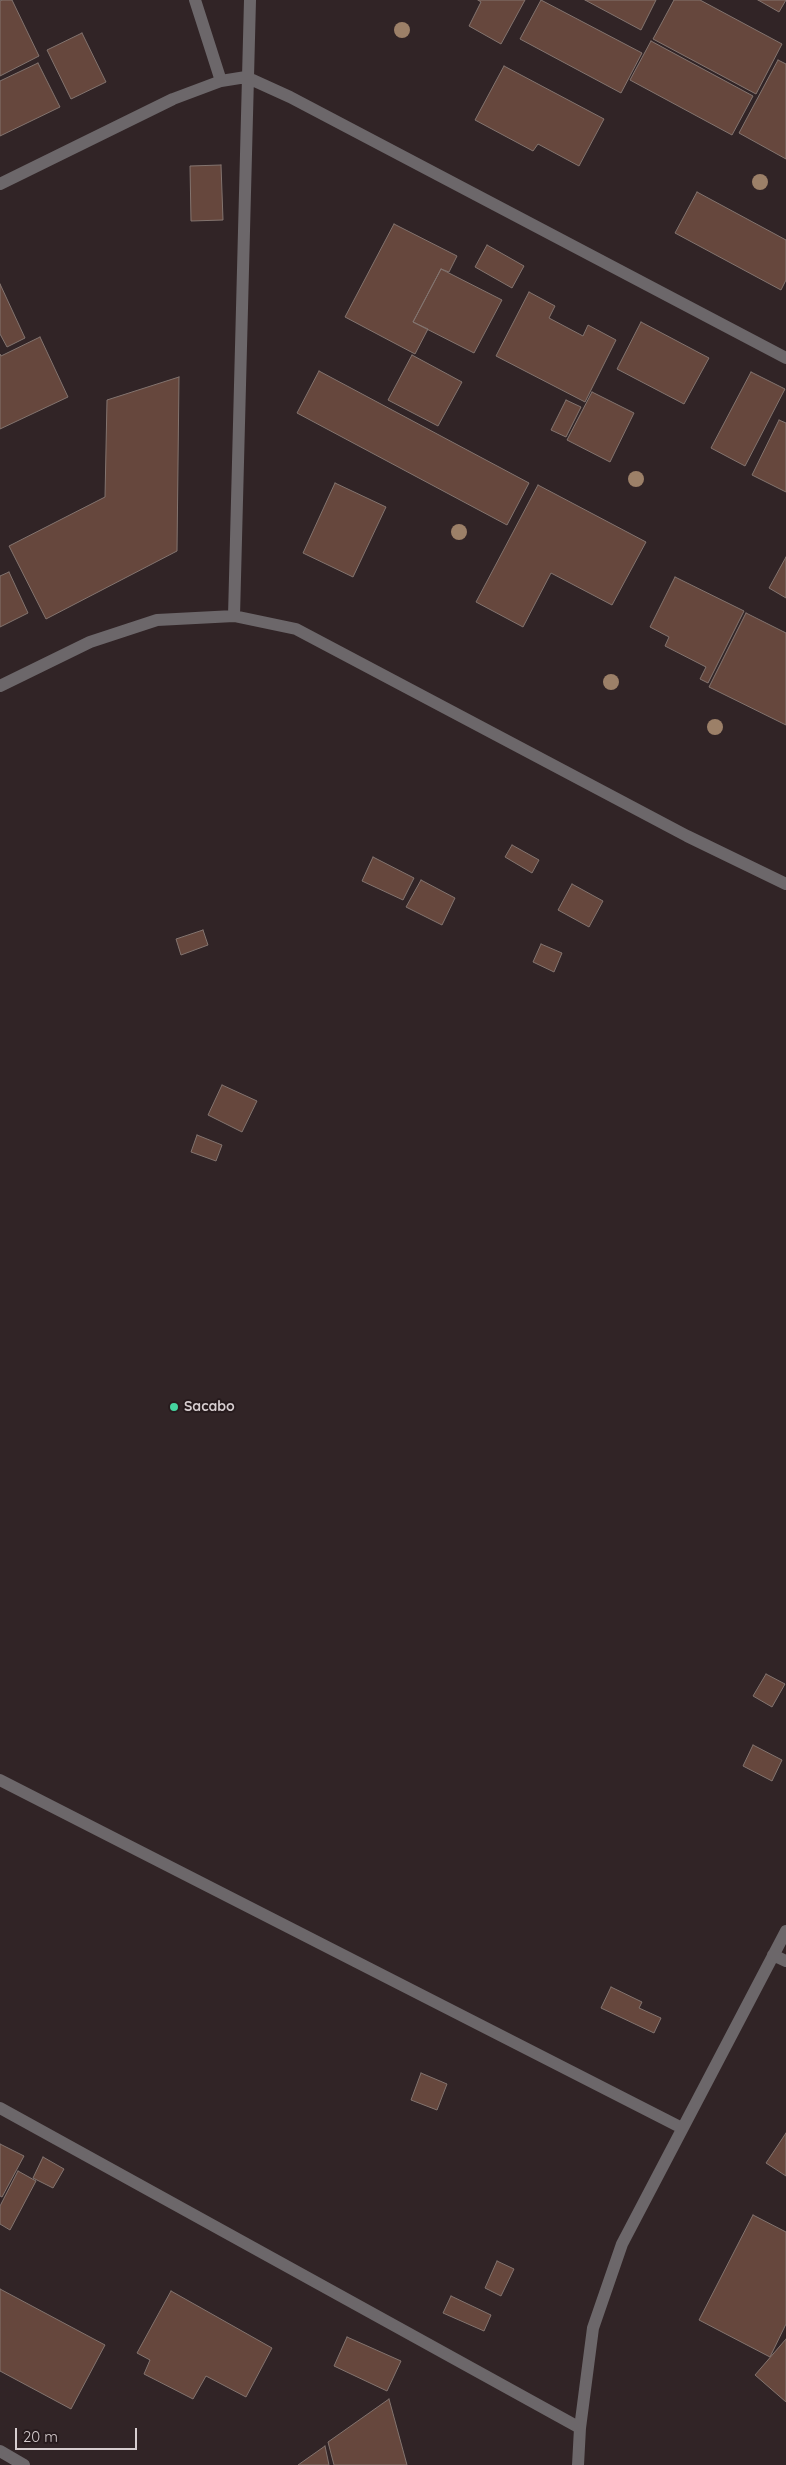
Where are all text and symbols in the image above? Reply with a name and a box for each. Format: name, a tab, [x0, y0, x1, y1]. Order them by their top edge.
place label: Sacabo	[184, 1399, 235, 1415]
marker: Sacabo	[168, 1401, 180, 1413]
scale bar	[18, 2418, 140, 2450]
text: 20 m	[23, 2427, 58, 2446]

